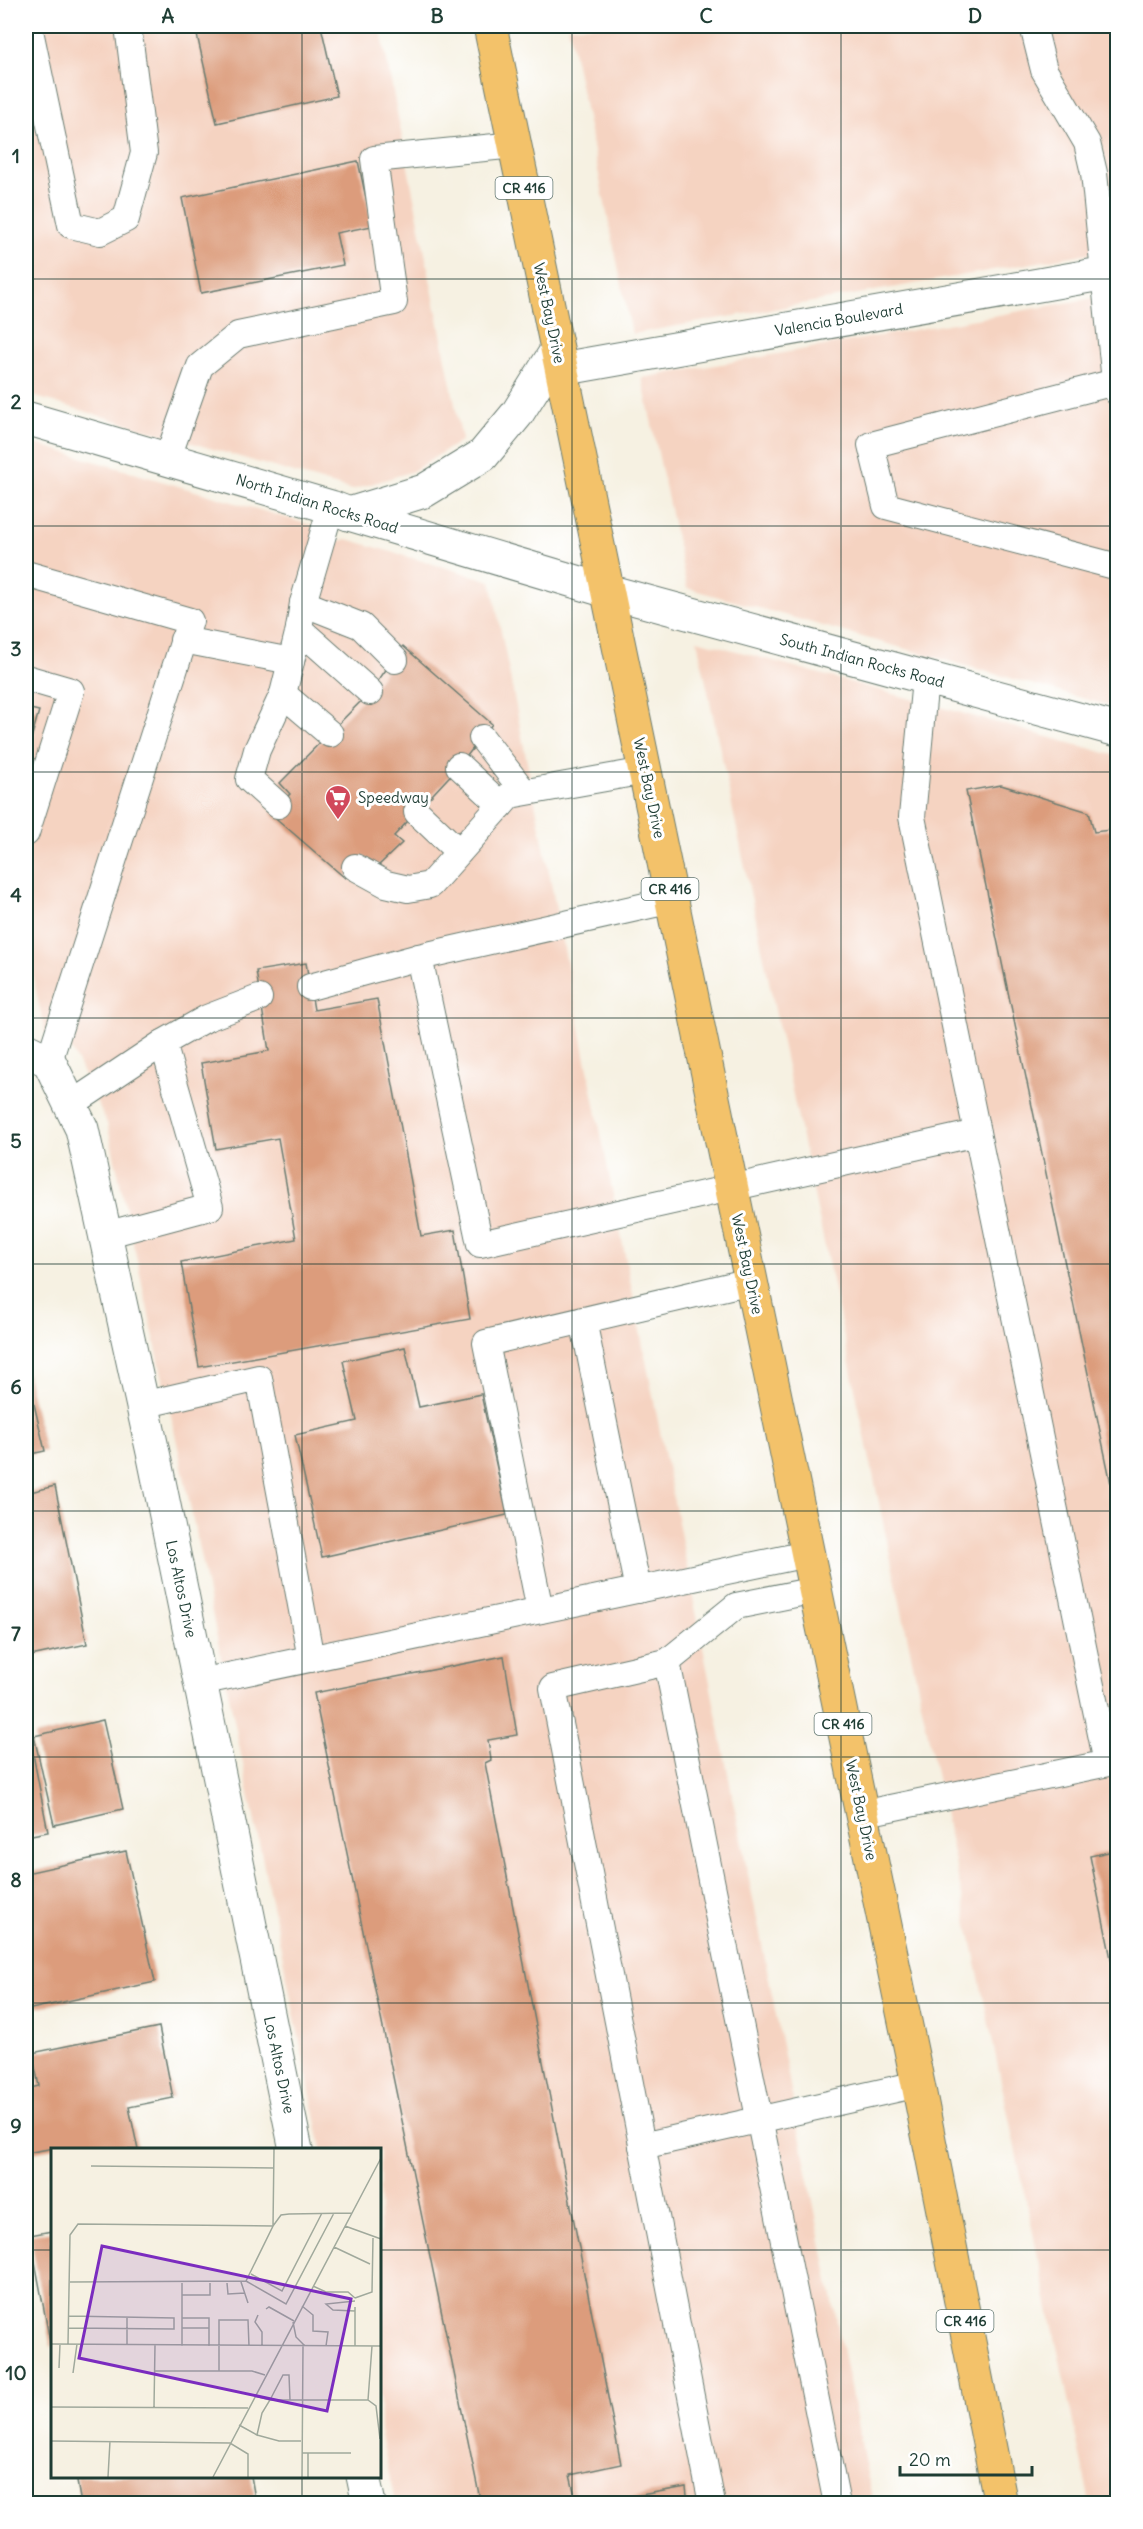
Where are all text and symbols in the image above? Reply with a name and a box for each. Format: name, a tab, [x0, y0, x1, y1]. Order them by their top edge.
text: A	[162, 3, 175, 28]
text: B	[430, 3, 444, 28]
text: C	[699, 3, 713, 28]
text: D	[968, 3, 982, 28]
text: 1	[12, 143, 20, 168]
road number: CR 416	[496, 177, 552, 199]
street label: West Bay Drive	[530, 261, 569, 365]
street label: Valencia Boulevard	[773, 299, 905, 340]
text: 2	[11, 389, 22, 414]
street label: North Indian Rocks Road	[234, 470, 401, 537]
street label: South Indian Rocks Road	[778, 629, 947, 692]
text: 3	[10, 636, 22, 661]
street label: West Bay Drive	[630, 736, 669, 840]
supermarket icon: Speedway	[323, 783, 353, 821]
place label: Speedway	[358, 788, 429, 807]
road number: CR 416	[642, 878, 698, 900]
text: 4	[10, 882, 22, 907]
text: 5	[10, 1128, 22, 1153]
street label: West Bay Drive	[728, 1212, 767, 1316]
text: 6	[10, 1374, 22, 1399]
street label: Los Altos Drive	[162, 1538, 201, 1639]
text: 7	[11, 1621, 21, 1646]
road number: CR 416	[814, 1713, 872, 1735]
street label: West Bay Drive	[842, 1758, 881, 1862]
text: 8	[10, 1867, 22, 1892]
street label: Los Altos Drive	[260, 2014, 299, 2115]
text: 9	[10, 2113, 22, 2138]
inset map	[51, 2148, 381, 2478]
road number: CR 416	[936, 2310, 994, 2332]
text: 10	[5, 2360, 27, 2385]
scale bar	[900, 2439, 1032, 2477]
text: 20 m	[909, 2448, 951, 2471]

